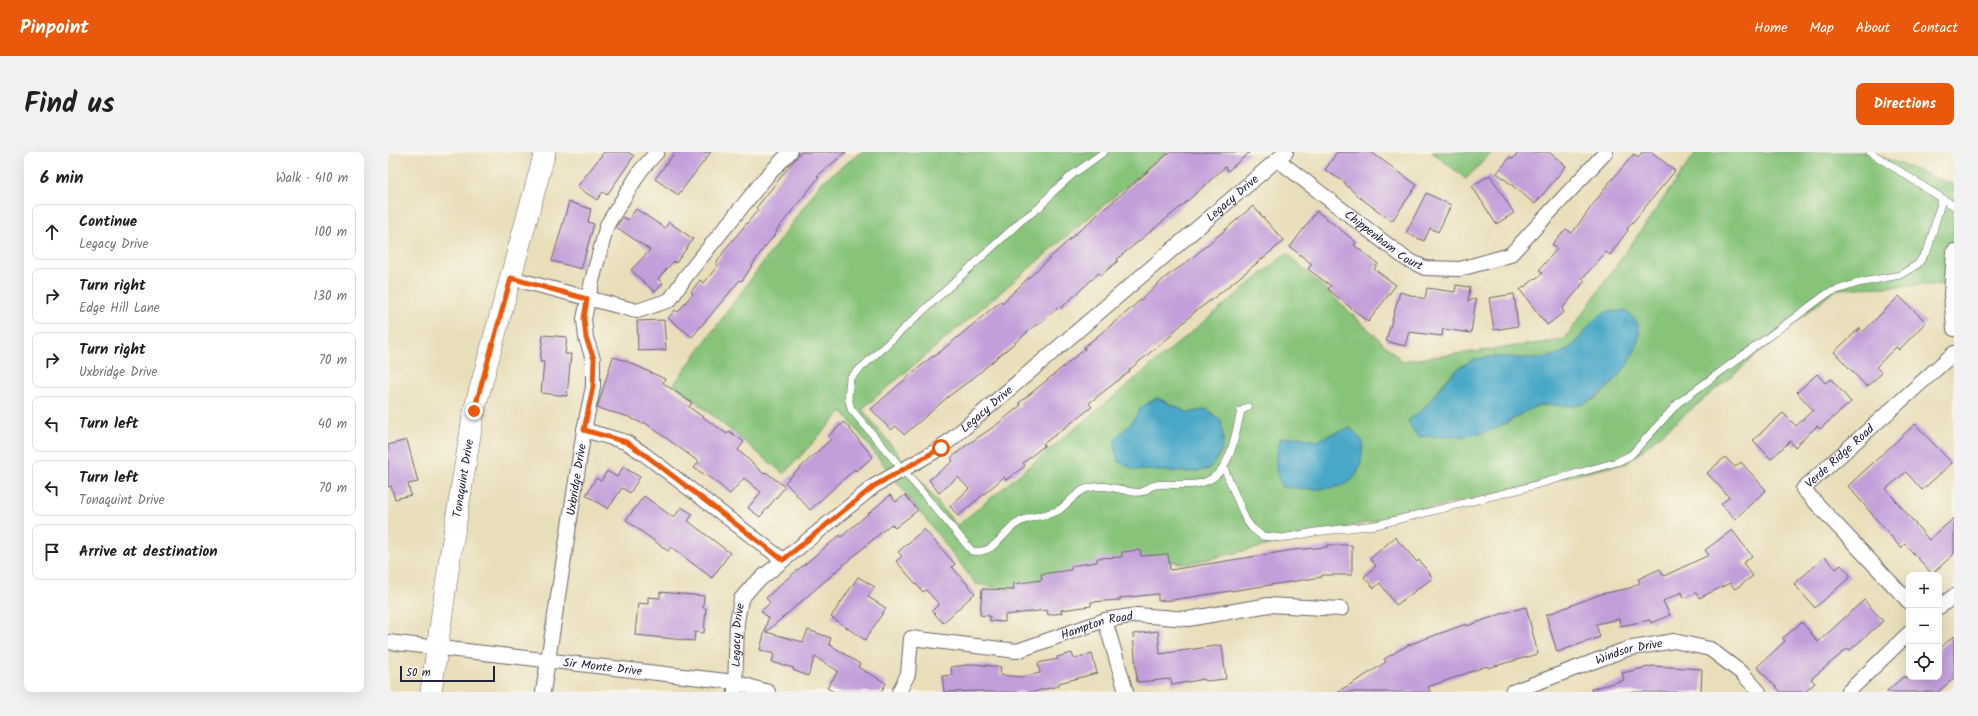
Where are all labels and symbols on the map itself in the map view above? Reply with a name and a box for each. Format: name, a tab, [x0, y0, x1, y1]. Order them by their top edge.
street label: Legacy Drive	[1202, 170, 1263, 226]
street label: Chippenham Court	[1340, 205, 1427, 275]
street label: Legacy Drive	[956, 381, 1017, 437]
route end	[465, 402, 483, 420]
street label: Verde Ridge Road	[1800, 419, 1879, 493]
street label: Tonaquint Drive	[447, 437, 479, 519]
route start	[932, 439, 950, 457]
street label: Uxbridge Drive	[561, 442, 591, 517]
street label: Legacy Drive	[726, 601, 750, 667]
street label: Hampton Road	[1058, 606, 1135, 644]
street label: Windsor Drive	[1592, 634, 1664, 670]
street label: Sir Monte Drive	[562, 653, 644, 681]
scale bar	[400, 664, 495, 683]

